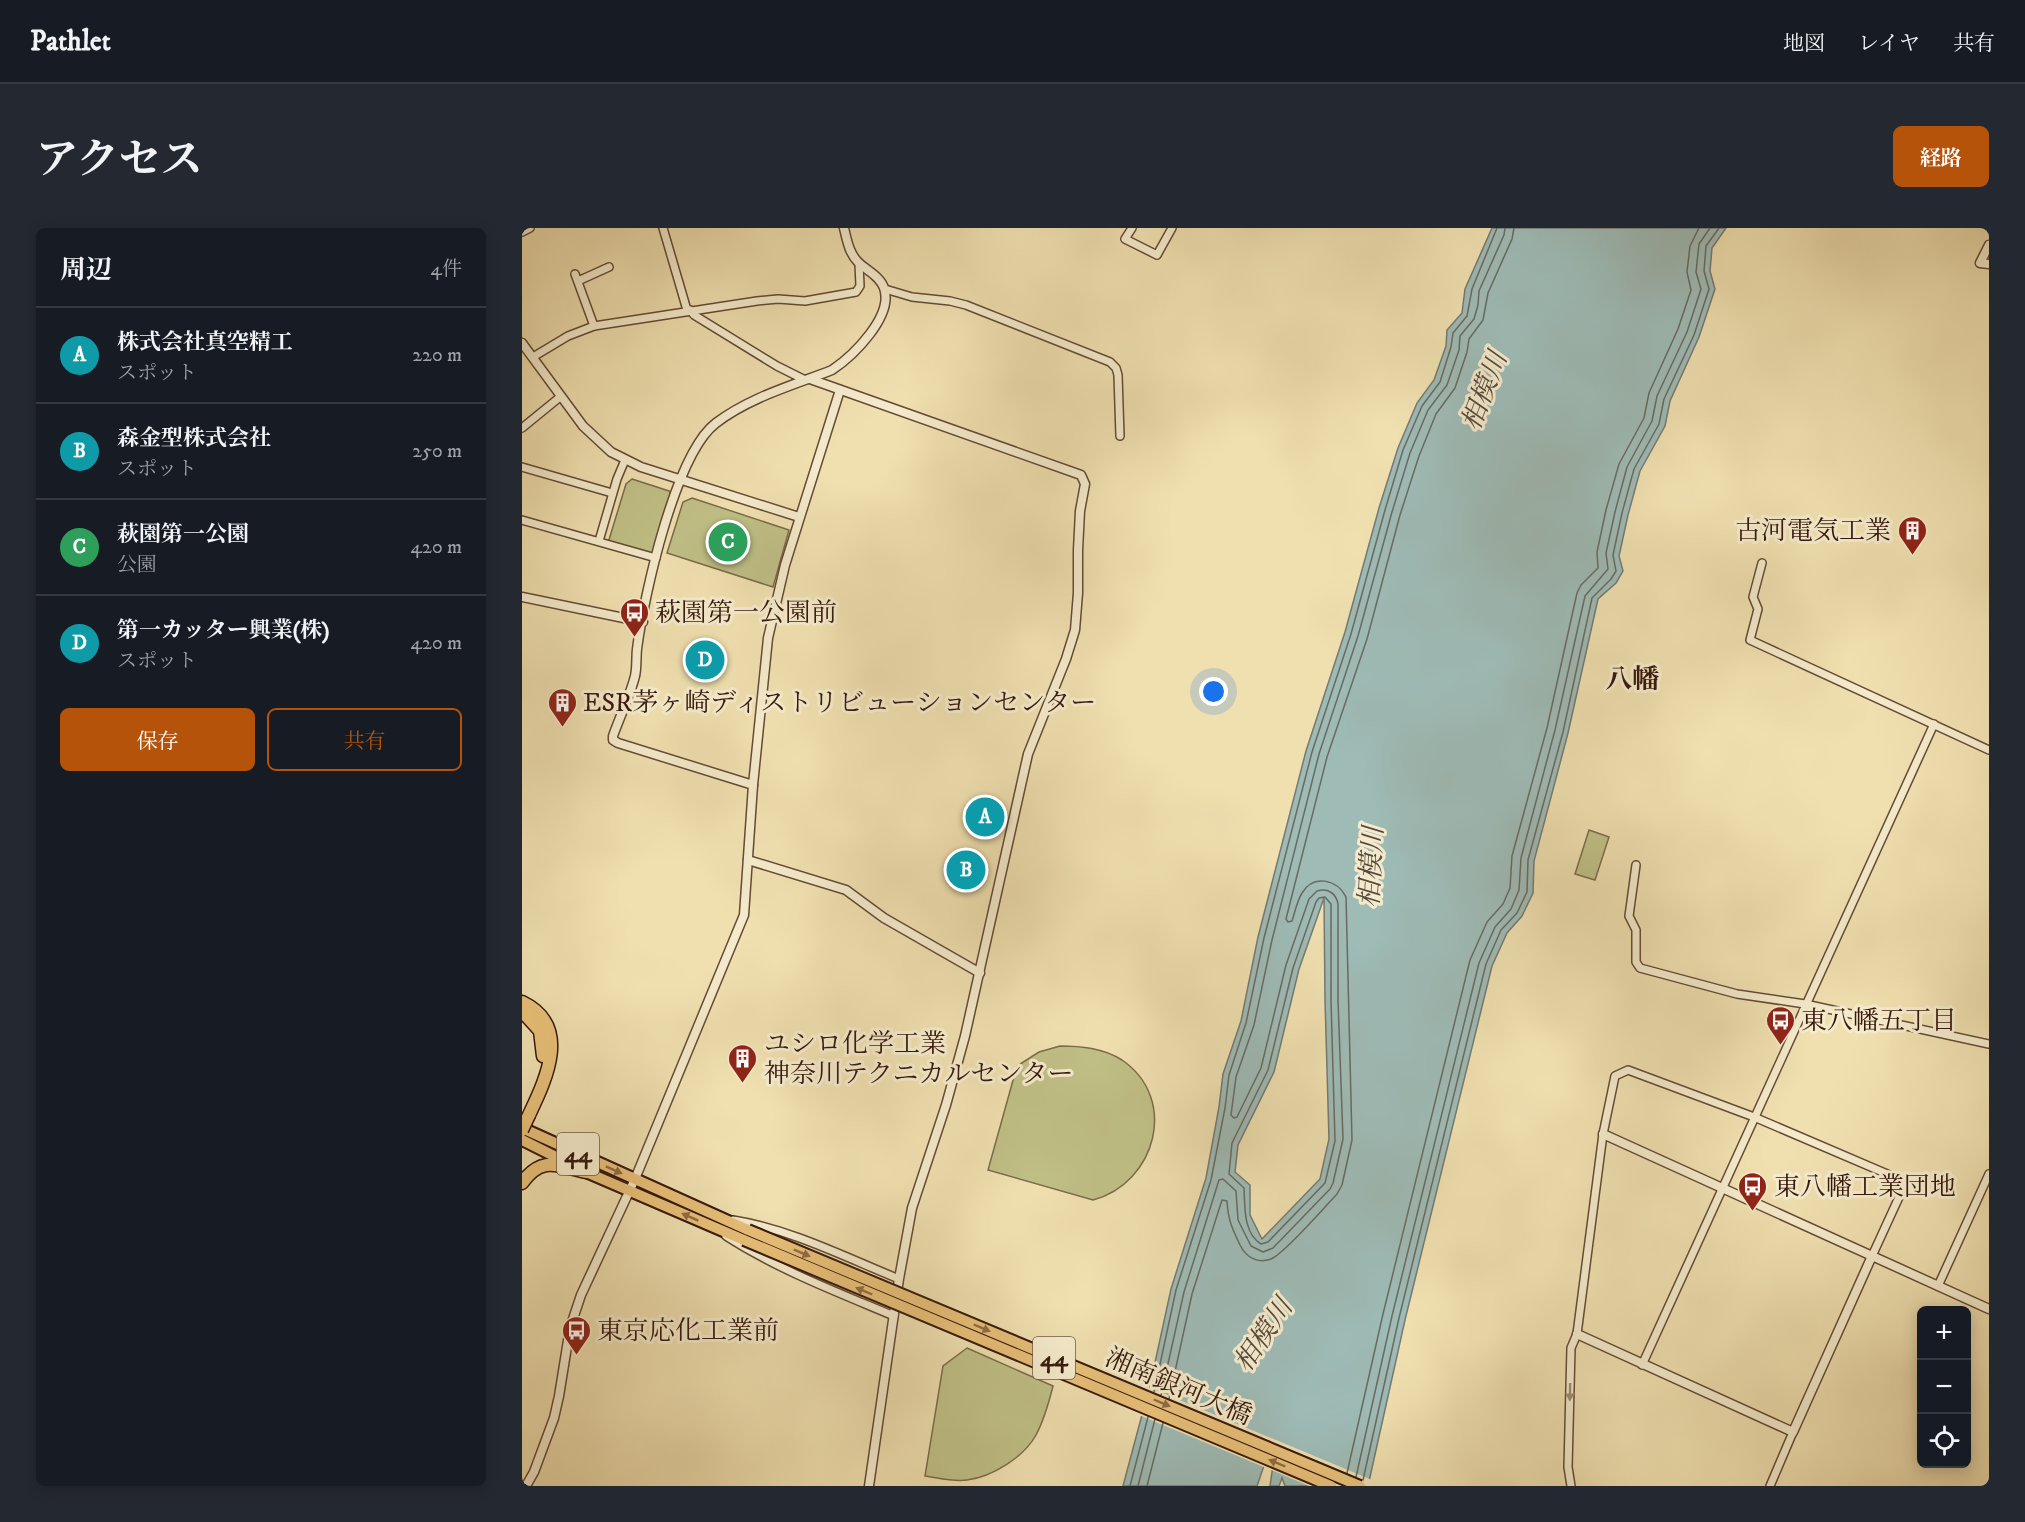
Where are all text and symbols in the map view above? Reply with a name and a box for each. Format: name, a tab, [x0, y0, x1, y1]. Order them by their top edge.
text: Pathlet	[30, 24, 111, 59]
text: 地図	[1783, 31, 1825, 57]
text: レイヤ	[1858, 31, 1920, 57]
text: 共有	[1953, 31, 1995, 57]
button: 経路	[1893, 126, 1989, 187]
text: アクセス	[36, 135, 203, 187]
text: 周辺	[60, 254, 112, 287]
text: 4件	[430, 257, 462, 282]
text: 株式会社真空精工	[117, 329, 293, 356]
text: A	[73, 343, 86, 368]
text: 220 m	[412, 343, 462, 368]
water label: 相模川	[1455, 345, 1516, 435]
text: スポット	[117, 361, 197, 386]
text: 森金型株式会社	[117, 425, 271, 452]
text: B	[73, 439, 86, 464]
text: 250 m	[412, 439, 462, 464]
text: スポット	[117, 457, 197, 482]
building icon: 古河電気工業	[1896, 514, 1928, 556]
place label: 古河電気工業	[1735, 515, 1891, 548]
pin: C	[708, 520, 748, 564]
text: 萩園第一公園	[117, 521, 249, 548]
text: C	[73, 535, 86, 560]
text: 420 m	[411, 535, 462, 560]
text: 公園	[117, 553, 157, 578]
bus stop icon: 萩園第一公園前	[618, 596, 650, 638]
place label: 萩園第一公園前	[655, 597, 837, 630]
text: 第一カッター興業(株)	[117, 617, 329, 644]
text: D	[72, 631, 87, 656]
text: 420 m	[411, 631, 462, 656]
pin: D	[686, 638, 724, 682]
text: スポット	[117, 649, 197, 674]
district label: 八幡	[1605, 663, 1659, 697]
your location	[1199, 677, 1228, 706]
building icon: ESR茅ヶ崎ディストリビューションセンター	[546, 686, 578, 728]
place label: ESR茅ヶ崎ディストリビューションセンター	[583, 687, 1096, 720]
button: 保存	[60, 708, 255, 771]
button: 共有	[267, 708, 462, 771]
pin: A	[966, 794, 1004, 840]
water label: 相模川	[1353, 823, 1391, 908]
pin: B	[946, 848, 986, 892]
bus stop icon: 東八幡五丁目	[1764, 1004, 1796, 1046]
place label: 東八幡五丁目	[1801, 1005, 1957, 1038]
place label: ユシロ化学工業 神奈川テクニカルセンター	[764, 1028, 1073, 1091]
building icon: ユシロ化学工業 神奈川テクニカルセンター	[727, 1042, 759, 1084]
road number: 44	[557, 1133, 599, 1175]
one-way arrow	[605, 1165, 622, 1174]
bus stop icon: 東八幡工業団地	[1737, 1170, 1769, 1212]
place label: 東八幡工業団地	[1774, 1171, 1956, 1204]
one-way arrow	[681, 1212, 699, 1222]
one-way arrow	[794, 1248, 812, 1258]
one-way arrow	[855, 1286, 873, 1296]
water label: 相模川	[1227, 1290, 1302, 1379]
map controls	[1917, 1306, 1971, 1468]
button: +	[1917, 1306, 1971, 1360]
bus stop icon: 東京応化工業前	[560, 1314, 592, 1356]
place label: 東京応化工業前	[597, 1315, 779, 1348]
one-way arrow	[974, 1323, 992, 1333]
road number: 44	[1033, 1337, 1075, 1379]
street label: 湘南銀河大橋	[1100, 1342, 1257, 1433]
button: −	[1917, 1360, 1971, 1414]
one-way arrow	[1565, 1382, 1575, 1401]
one-way arrow	[1153, 1399, 1171, 1408]
button: locate	[1917, 1414, 1971, 1468]
one-way arrow	[1267, 1458, 1285, 1468]

